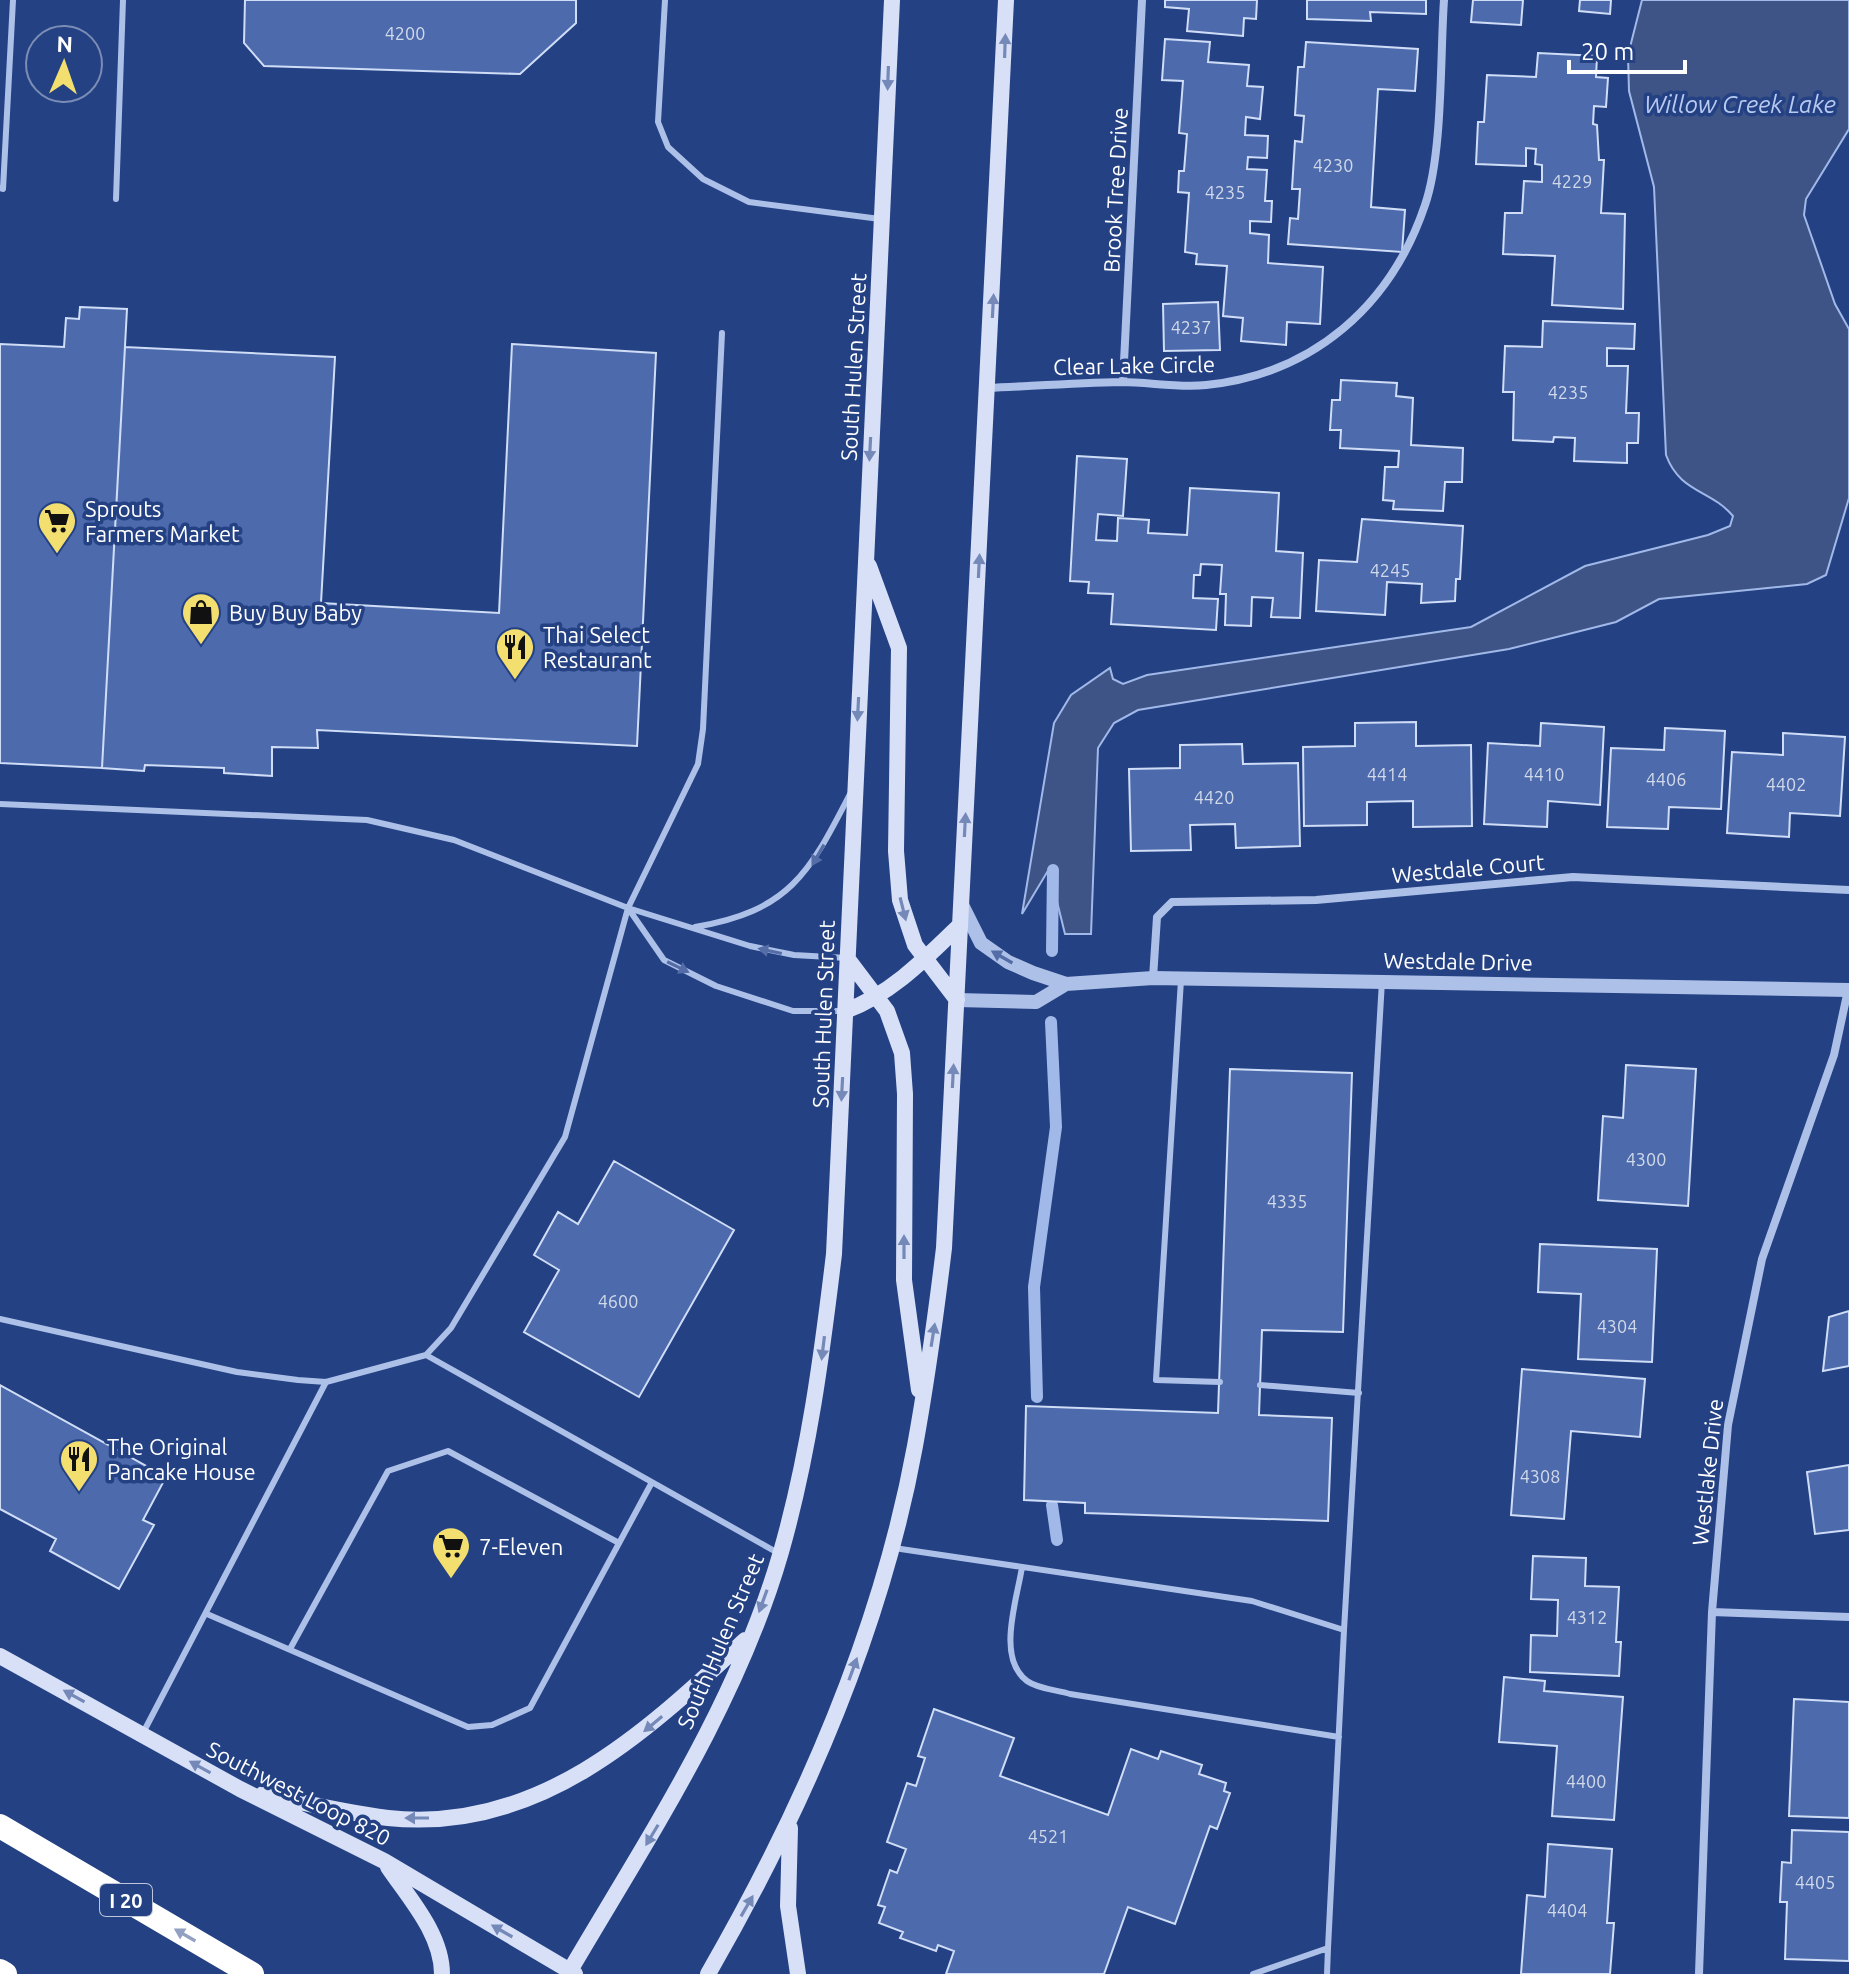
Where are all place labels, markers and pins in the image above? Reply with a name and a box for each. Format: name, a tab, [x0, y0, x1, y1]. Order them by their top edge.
place label: Sprouts Farmers Market	[85, 496, 240, 546]
supermarket icon: Sprouts Farmers Market	[36, 500, 78, 555]
shop icon: Buy Buy Baby	[180, 591, 222, 646]
place label: Buy Buy Baby	[229, 600, 362, 625]
place label: Thai Select Restaurant	[543, 622, 652, 672]
restaurant icon: Thai Select Restaurant	[494, 626, 536, 681]
place label: The Original Pancake House	[107, 1434, 256, 1484]
restaurant icon: The Original Pancake House	[58, 1438, 100, 1493]
supermarket icon: 7-Eleven	[430, 1525, 472, 1580]
place label: 7-Eleven	[479, 1534, 563, 1559]

